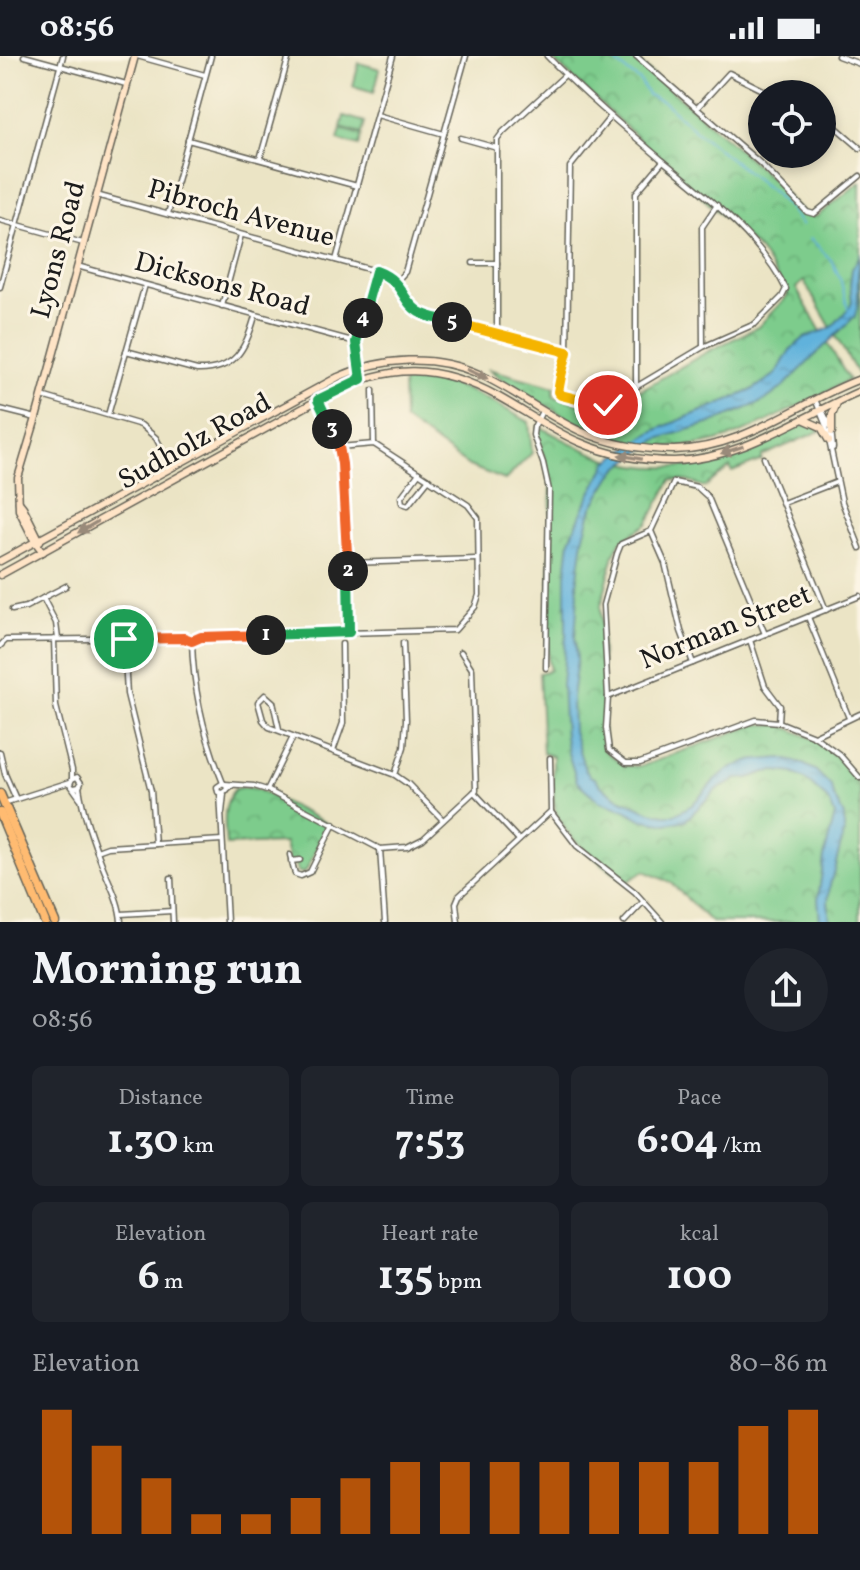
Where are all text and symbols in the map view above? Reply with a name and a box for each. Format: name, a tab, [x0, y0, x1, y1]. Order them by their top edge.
text: 08:56	[40, 7, 114, 49]
map controls	[748, 80, 836, 168]
button: locate	[748, 80, 836, 168]
street label: Pibroch Avenue	[143, 170, 339, 258]
street label: Lyons Road	[22, 177, 96, 323]
street label: Dicksons Road	[130, 243, 314, 327]
pin: 4	[343, 298, 383, 338]
text: 4	[356, 302, 370, 333]
pin: 5	[432, 302, 472, 342]
text: 5	[447, 306, 457, 337]
one-way arrow	[465, 367, 489, 381]
pin	[574, 371, 642, 439]
icon: check	[586, 383, 630, 427]
street label: Sudholz Road	[111, 384, 279, 500]
pin: 3	[312, 409, 352, 449]
text: 3	[326, 413, 338, 444]
one-way arrow	[719, 444, 743, 457]
one-way arrow	[618, 450, 643, 462]
one-way arrow	[76, 520, 99, 534]
pin: 2	[328, 551, 368, 591]
text: 2	[342, 555, 354, 586]
street label: Norman Street	[634, 576, 818, 680]
pin	[90, 605, 158, 673]
pin: 1	[246, 615, 286, 655]
icon: arrive	[102, 617, 146, 661]
text: 1	[262, 619, 270, 650]
text: Morning run	[32, 941, 303, 1002]
button: share	[744, 948, 828, 1032]
text: 08:56	[32, 1002, 93, 1038]
text: Distance	[119, 1083, 203, 1114]
text: Time	[406, 1083, 454, 1114]
text: Pace	[677, 1083, 721, 1114]
text: 1.30	[107, 1114, 178, 1170]
text: 7:53	[395, 1114, 465, 1170]
text: 6:04	[637, 1114, 718, 1170]
text: km	[178, 1131, 214, 1162]
text: /km	[718, 1131, 762, 1162]
text: Elevation	[115, 1219, 206, 1250]
text: Heart rate	[381, 1219, 479, 1250]
text: kcal	[680, 1219, 719, 1250]
text: 6	[138, 1250, 160, 1306]
text: 135	[378, 1250, 434, 1306]
text: 100	[666, 1250, 732, 1306]
text: m	[160, 1267, 184, 1298]
text: bpm	[434, 1267, 482, 1298]
text: Elevation	[32, 1346, 140, 1382]
text: 80–86 m	[729, 1346, 828, 1382]

